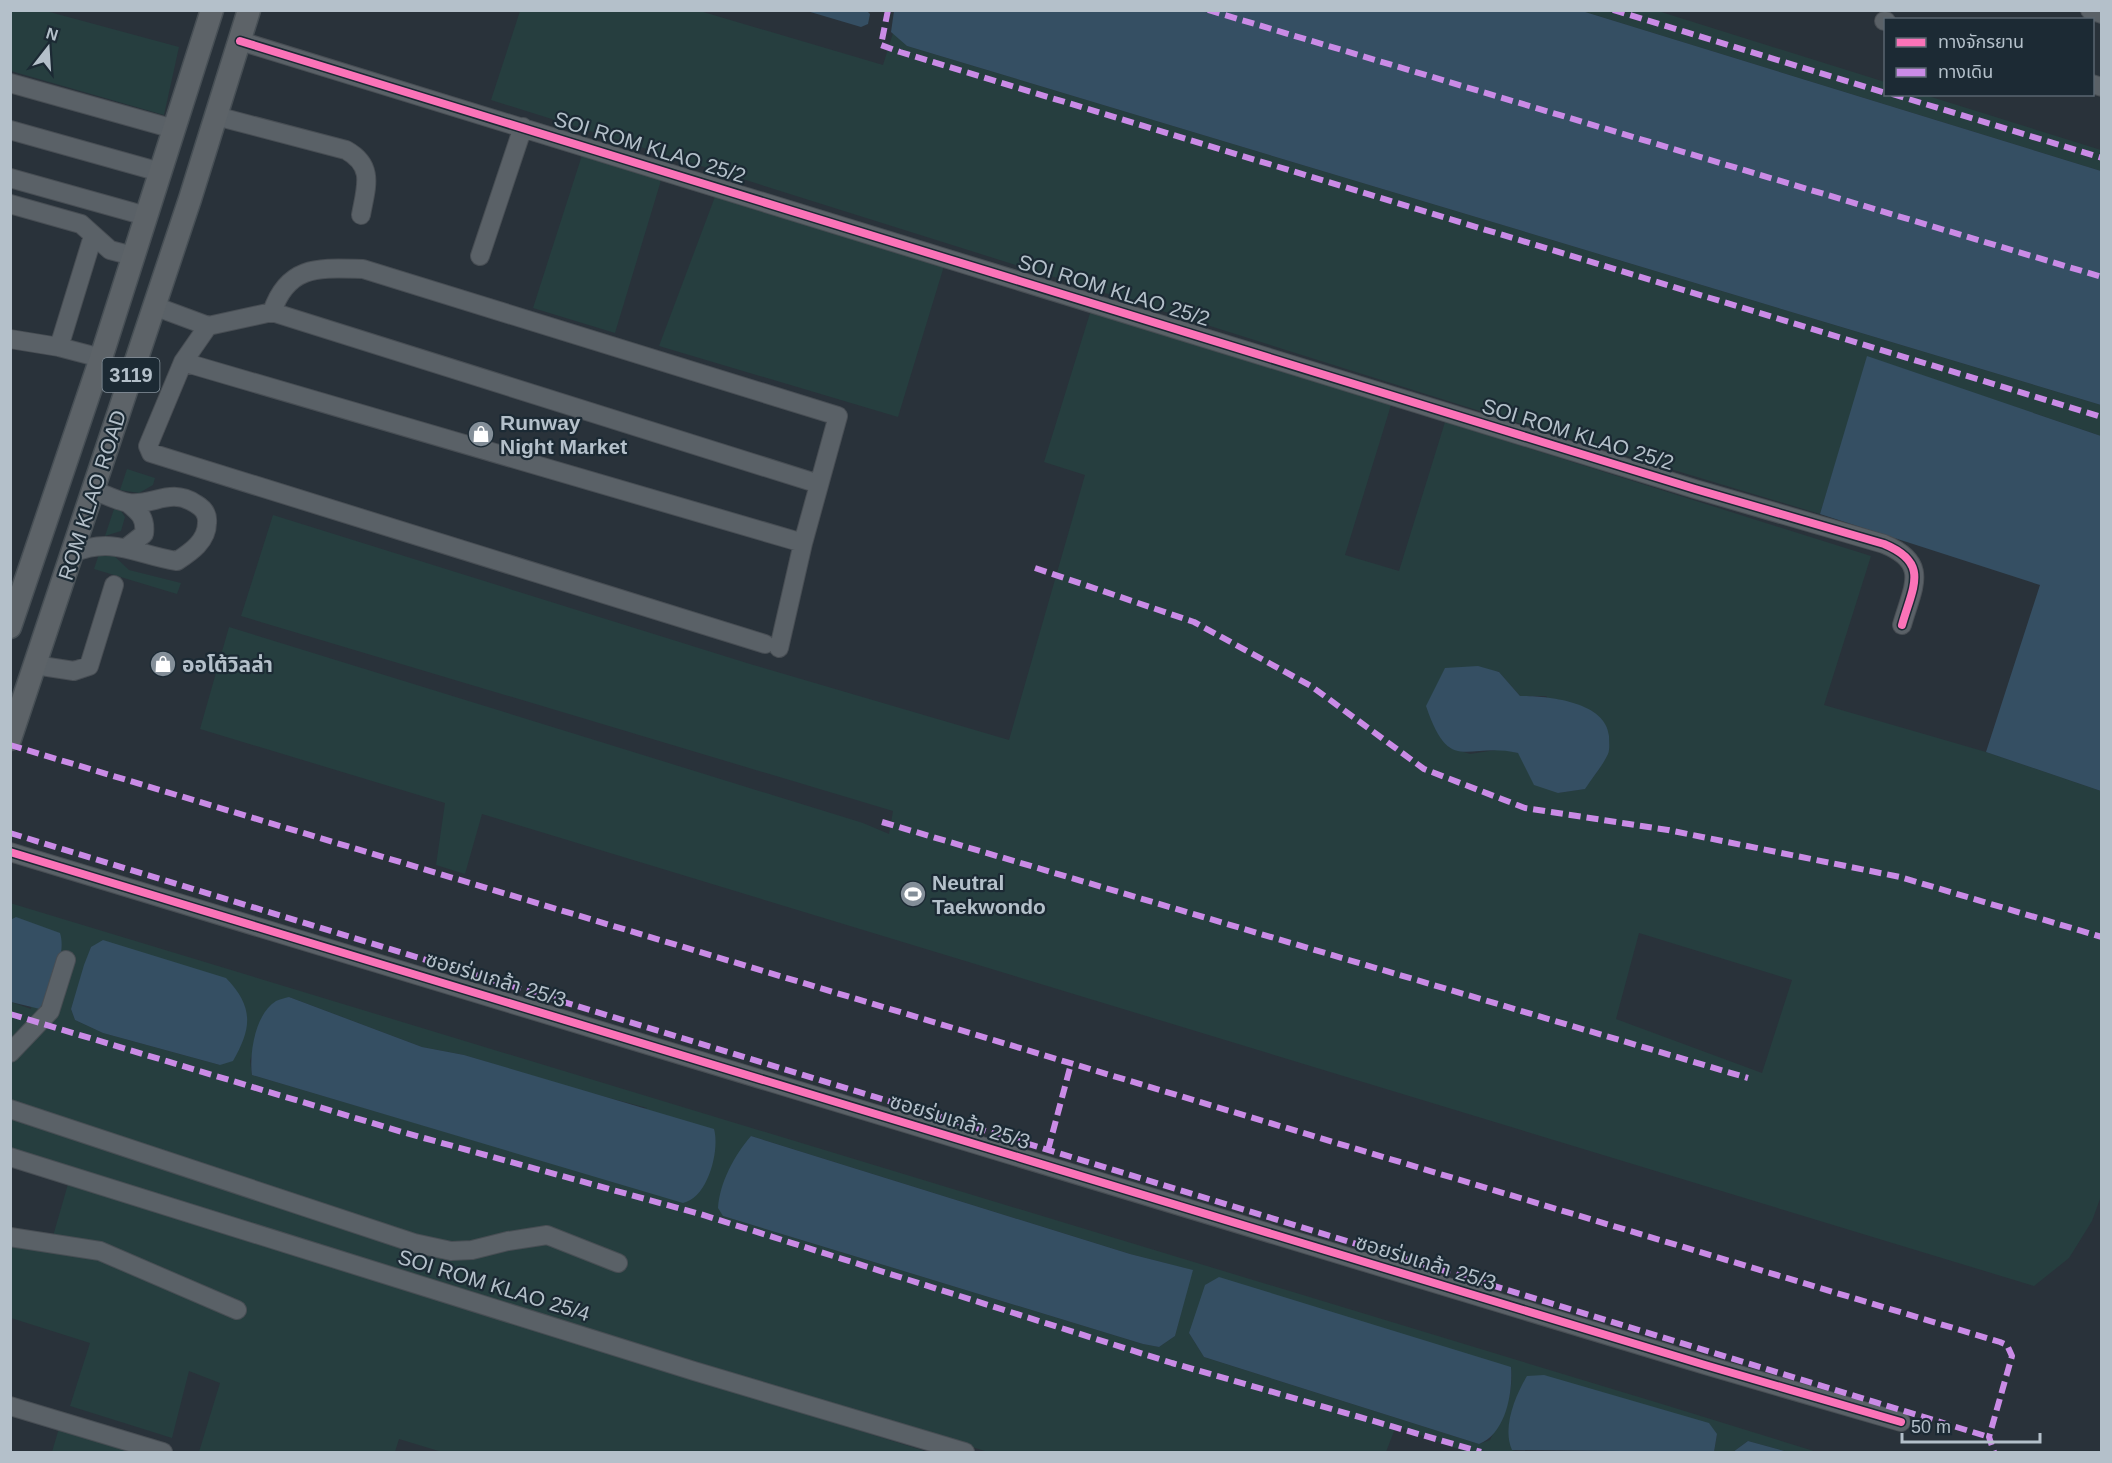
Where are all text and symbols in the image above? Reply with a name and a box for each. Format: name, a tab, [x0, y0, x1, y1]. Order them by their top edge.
north arrow	[18, 18, 78, 78]
legend	[1884, 18, 2094, 96]
text: N	[44, 24, 60, 44]
text: ทางจักรยาน	[1938, 32, 2024, 52]
text: ทางเดิน	[1938, 62, 1993, 82]
street label: SOI ROM KLAO 25/2	[551, 107, 749, 187]
street label: SOI ROM KLAO 25/2	[1015, 250, 1213, 330]
road number: 3119	[102, 358, 160, 392]
street label: SOI ROM KLAO 25/2	[1479, 394, 1677, 474]
street label: ROM KLAO ROAD	[54, 407, 130, 583]
place label: Runway Night Market	[500, 411, 627, 458]
shop icon: Runway Night Market	[466, 419, 496, 449]
shop icon: ออโต้วิลล่า	[148, 649, 178, 679]
place label: ออโต้วิลล่า	[182, 653, 273, 676]
place label: Neutral Taekwondo	[932, 871, 1046, 918]
sports icon: Neutral Taekwondo	[898, 879, 928, 909]
street label: ซอยร่มเกล้า 25/3	[423, 947, 569, 1011]
street label: ซอยร่มเกล้า 25/3	[887, 1089, 1033, 1153]
street label: ซอยร่มเกล้า 25/3	[1353, 1230, 1499, 1294]
street label: SOI ROM KLAO 25/4	[395, 1245, 593, 1325]
scale bar	[1902, 1406, 2040, 1444]
text: 50 m	[1911, 1417, 1951, 1437]

